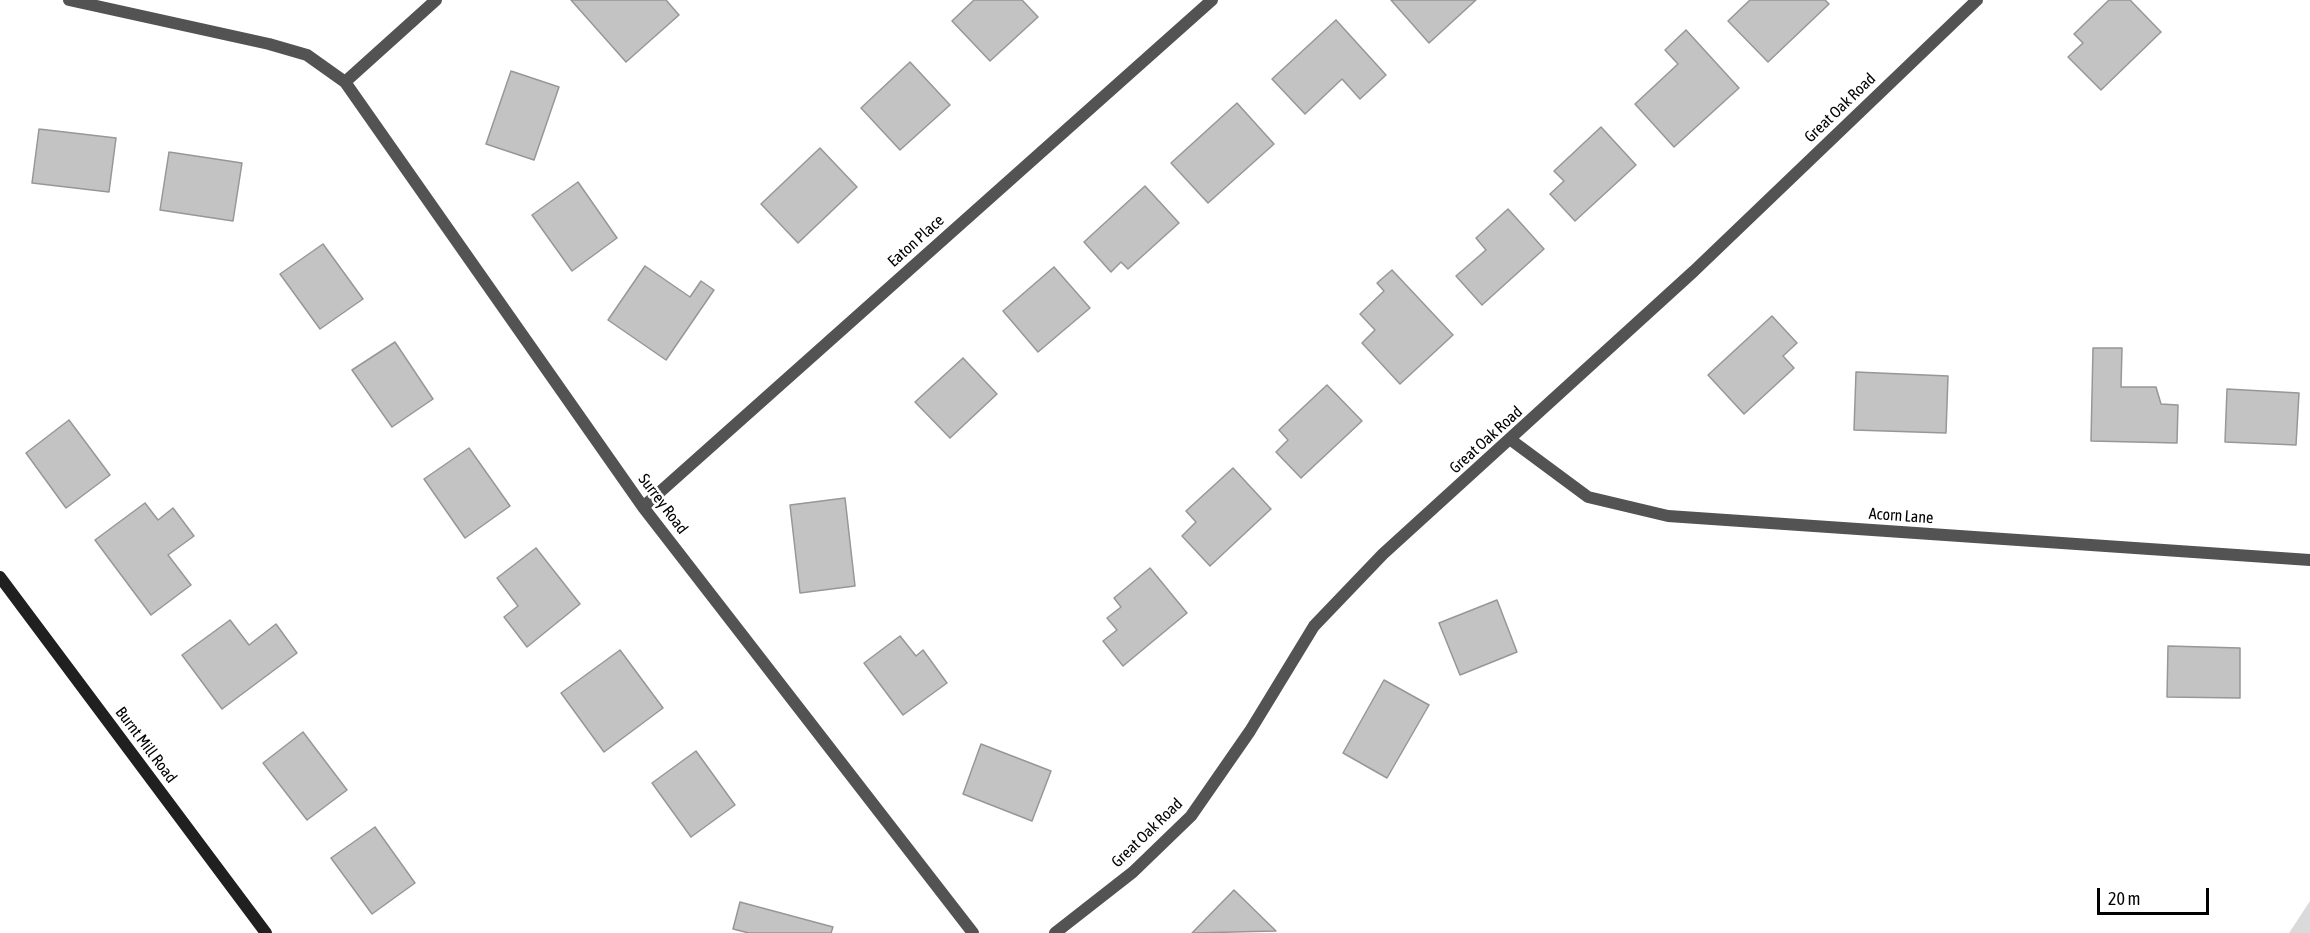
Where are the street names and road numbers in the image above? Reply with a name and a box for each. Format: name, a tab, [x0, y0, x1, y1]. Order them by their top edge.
street label: Great Oak Road	[1801, 69, 1879, 147]
street label: Eaton Place	[884, 211, 948, 271]
street label: Great Oak Road	[1446, 402, 1526, 478]
street label: Surrey Road	[634, 470, 692, 538]
street label: Acorn Lane	[1868, 504, 1934, 528]
street label: Burnt Mill Road	[111, 703, 181, 787]
street label: Great Oak Road	[1108, 794, 1186, 872]

